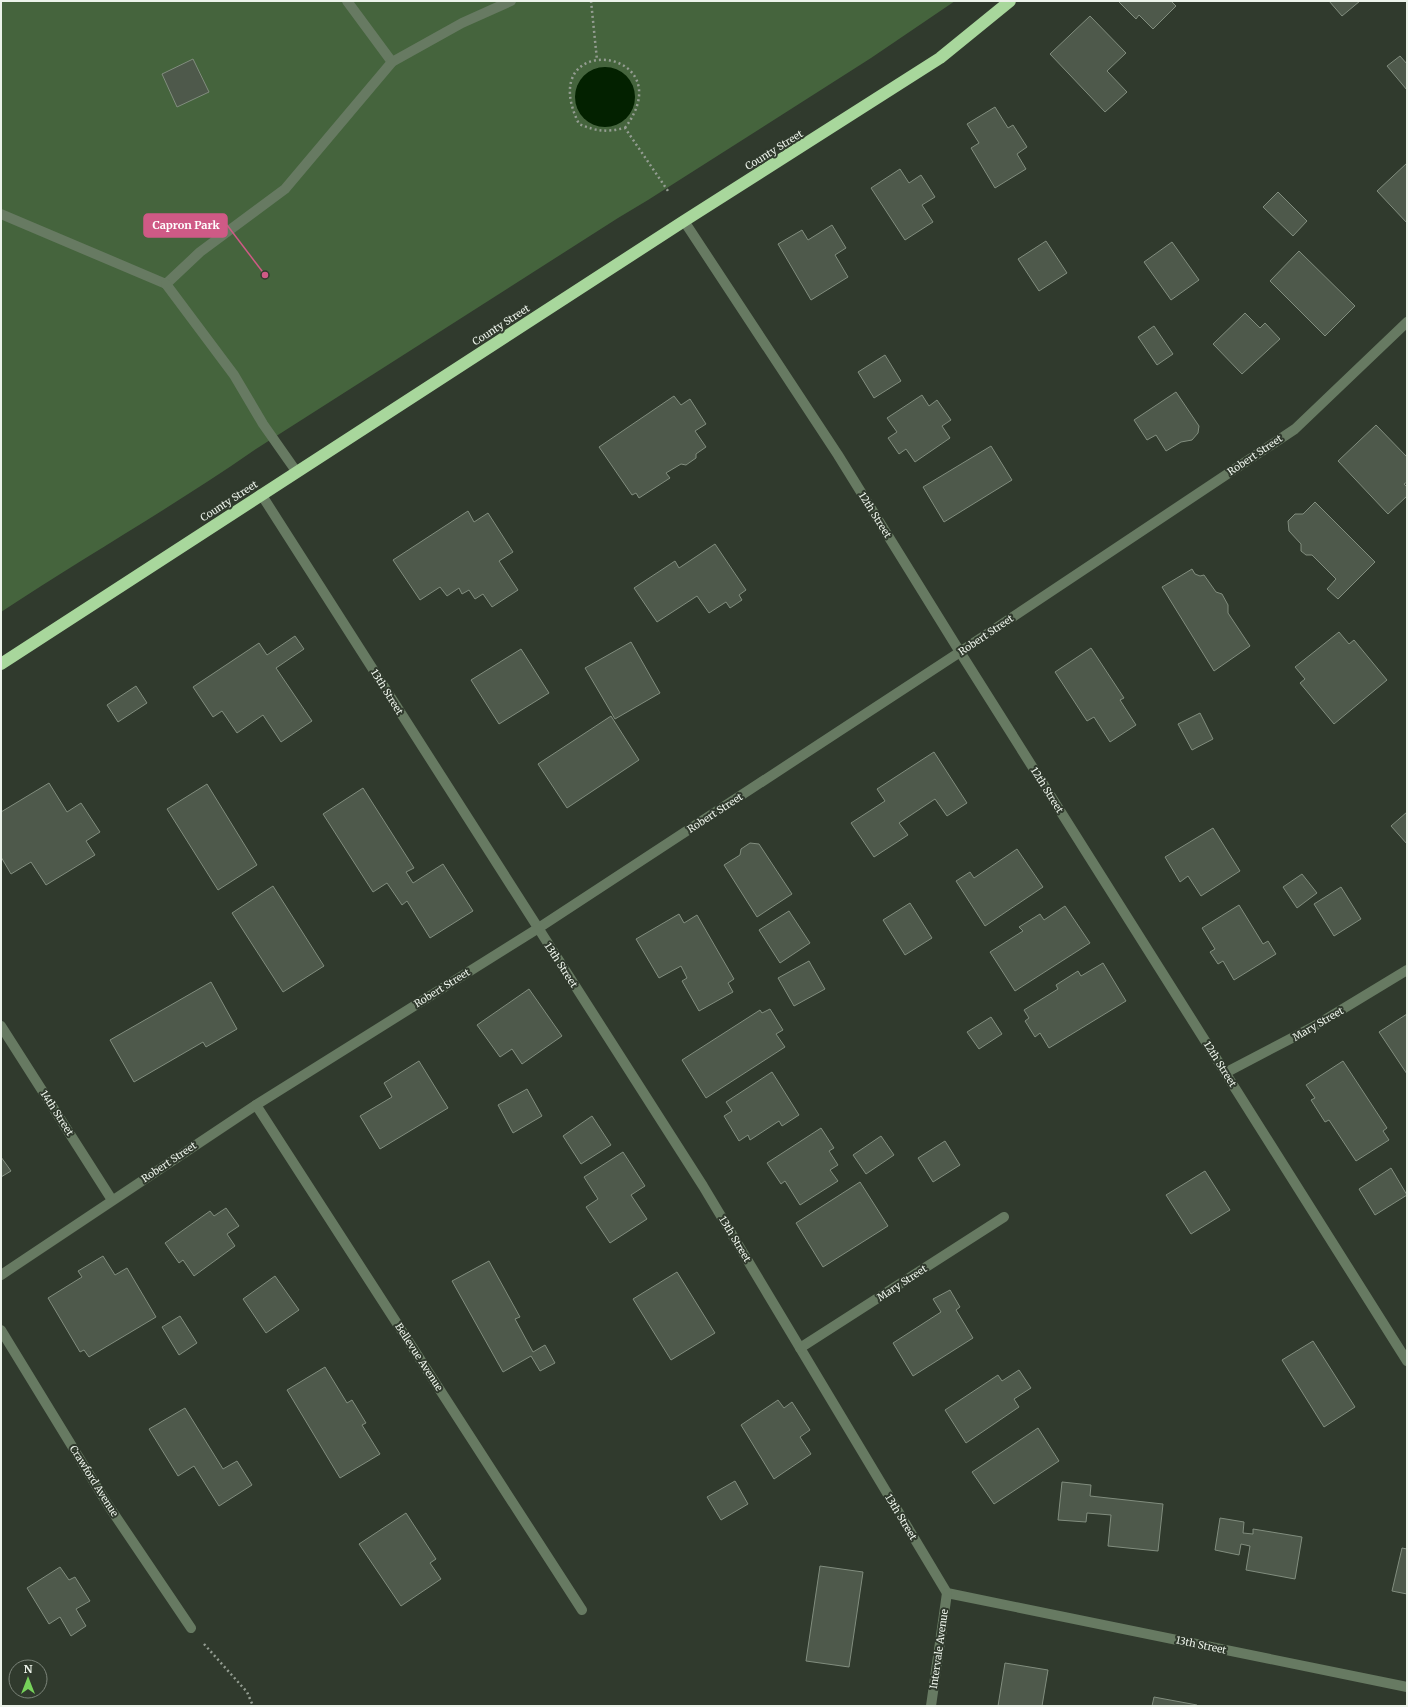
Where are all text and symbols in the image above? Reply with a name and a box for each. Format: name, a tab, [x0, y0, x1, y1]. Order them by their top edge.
street label: County Street	[743, 127, 805, 173]
callout: Capron Park	[144, 214, 227, 237]
text: Capron Park	[152, 218, 220, 232]
street label: County Street	[470, 302, 532, 348]
street label: Robert Street	[1225, 432, 1285, 478]
street label: County Street	[198, 478, 260, 524]
street label: 12th Street	[856, 490, 894, 540]
street label: Robert Street	[956, 612, 1016, 658]
street label: 13th Street	[368, 667, 406, 717]
street label: 12th Street	[1028, 765, 1066, 815]
street label: Robert Street	[685, 790, 745, 836]
street label: 13th Street	[542, 940, 580, 990]
street label: Robert Street	[412, 966, 472, 1010]
street label: Mary Street	[1290, 1004, 1346, 1044]
street label: 12th Street	[1201, 1039, 1239, 1089]
street label: 14th Street	[38, 1088, 76, 1138]
street label: Robert Street	[139, 1139, 199, 1185]
street label: 13th Street	[716, 1214, 754, 1264]
street label: Mary Street	[875, 1262, 929, 1304]
street label: Bellevue Avenue	[392, 1321, 446, 1393]
street label: Crawford Avenue	[67, 1443, 121, 1519]
street label: 13th Street	[882, 1492, 920, 1542]
street label: Intervale Avenue	[927, 1608, 951, 1690]
street label: 13th Street	[1175, 1633, 1228, 1657]
north arrow	[8, 1659, 48, 1699]
text: N	[24, 1662, 33, 1676]

